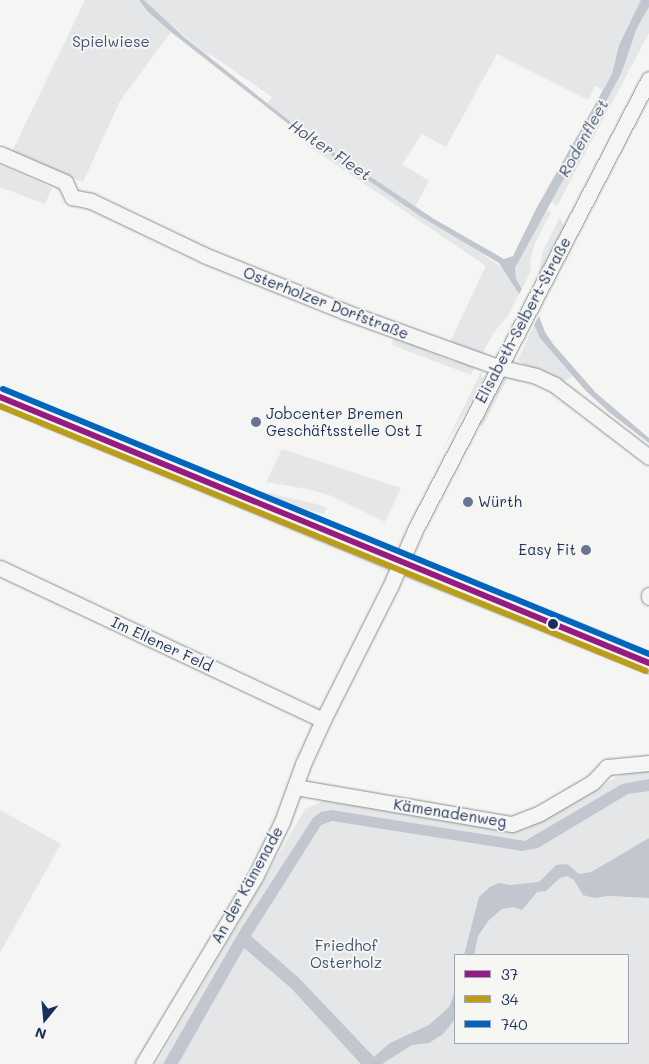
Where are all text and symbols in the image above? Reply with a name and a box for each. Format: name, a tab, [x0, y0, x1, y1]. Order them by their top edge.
park label: Spielwiese	[72, 33, 150, 51]
water label: Rodenfleet	[554, 96, 612, 180]
water label: Holter Fleet	[285, 116, 375, 184]
street label: Elisabeth-Selbert-Straße	[472, 234, 574, 406]
street label: Osterholzer Dorfstraße	[241, 263, 411, 343]
place label: Jobcenter Bremen Geschäftsstelle Ost I	[266, 404, 422, 439]
marker: Jobcenter Bremen Geschäftsstelle Ost I	[250, 416, 262, 428]
place label: Würth	[478, 493, 522, 511]
marker: Würth	[462, 496, 474, 508]
place label: Easy Fit	[519, 541, 576, 559]
marker: Easy Fit	[580, 544, 592, 556]
street label: Im Ellener Feld	[109, 613, 215, 675]
unlabelled marker	[548, 619, 558, 629]
street label: Kämenadenweg	[392, 795, 508, 831]
street label: An der Kämenade	[207, 823, 287, 947]
park label: Friedhof Osterholz	[310, 936, 382, 971]
legend	[454, 954, 629, 1044]
text: 37	[501, 964, 518, 984]
text: 34	[501, 989, 519, 1009]
north arrow	[20, 994, 70, 1044]
text: 740	[501, 1014, 527, 1034]
text: N	[33, 1023, 48, 1044]

